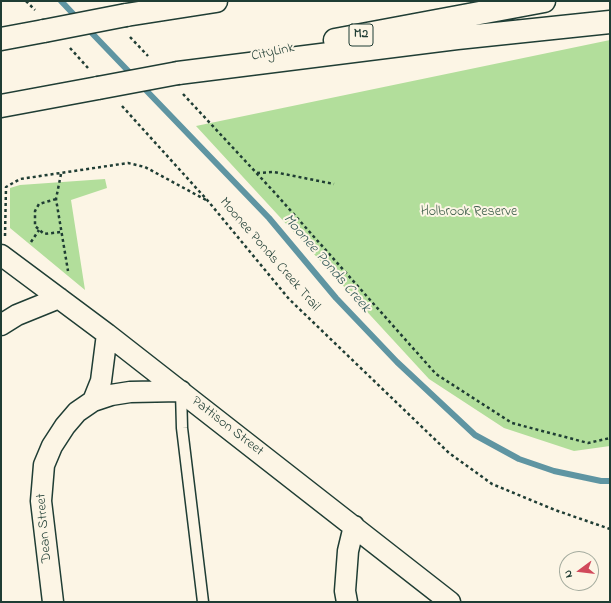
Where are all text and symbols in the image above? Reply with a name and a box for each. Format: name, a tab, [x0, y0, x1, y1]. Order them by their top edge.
road number: M2	[349, 24, 373, 46]
street label: CityLink	[250, 40, 296, 66]
street label: Moonee Ponds Creek Trail	[215, 195, 323, 315]
park label: Holbrook Reserve	[421, 205, 517, 221]
water label: Moonee Ponds Creek	[278, 211, 374, 317]
street label: Pattison Street	[188, 394, 266, 460]
street label: Dean Street	[34, 493, 56, 563]
north arrow	[559, 551, 599, 591]
text: N	[560, 568, 577, 580]

